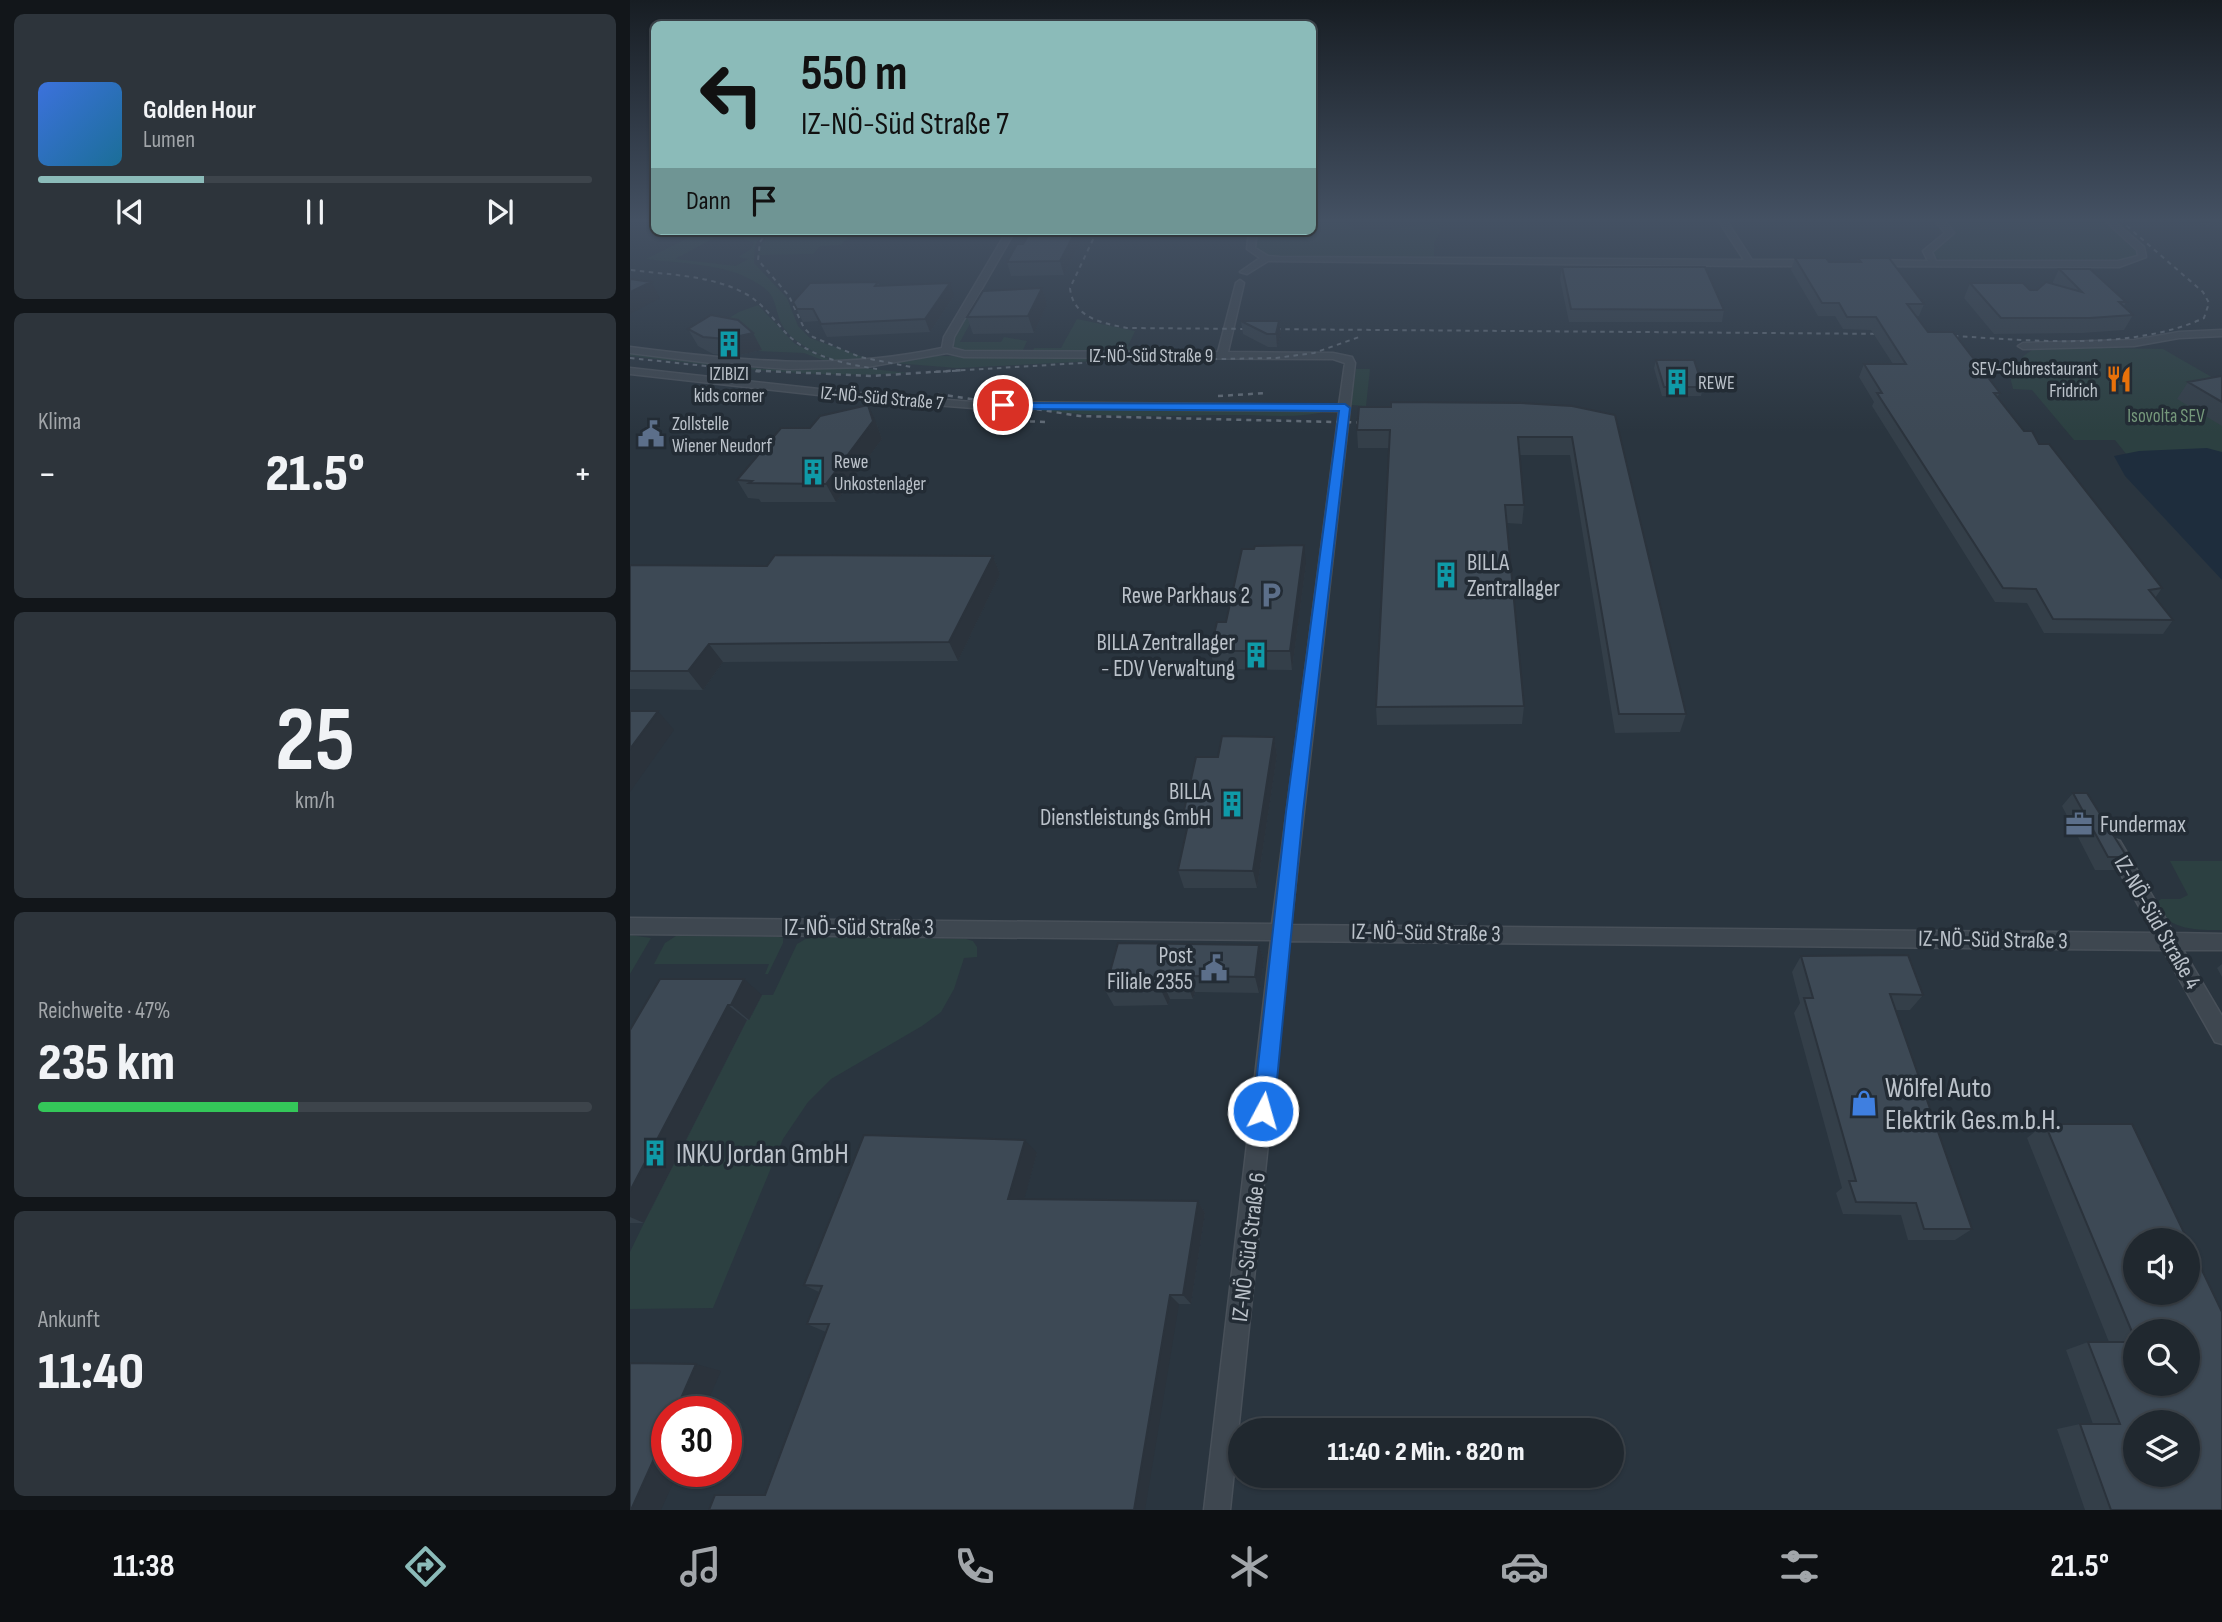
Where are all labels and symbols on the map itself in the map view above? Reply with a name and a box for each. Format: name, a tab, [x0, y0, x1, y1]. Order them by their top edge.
building icon: IZIBIZI kids corner	[714, 329, 744, 359]
street label: IZ-NÖ-Süd Straße 9	[1089, 345, 1213, 368]
place label: SEV-Clubrestaurant Fridrich	[1971, 358, 2098, 403]
place label: IZIBIZI kids corner	[694, 363, 765, 408]
restaurant icon: SEV-Clubrestaurant Fridrich	[2104, 364, 2134, 394]
building icon: REWE	[1662, 367, 1692, 397]
place label: REWE	[1698, 372, 1735, 395]
pin	[973, 375, 1033, 435]
street label: IZ-NÖ-Süd Straße 7	[819, 382, 945, 415]
park label: Isovolta SEV	[2127, 405, 2205, 428]
place label: Zollstelle Wiener Neudorf	[672, 413, 773, 458]
public building icon: Zollstelle Wiener Neudorf	[636, 419, 666, 449]
place label: Rewe Unkostenlager	[834, 451, 927, 496]
building icon: Rewe Unkostenlager	[798, 457, 828, 487]
place label: BILLA Zentrallager	[1467, 549, 1560, 603]
building icon: BILLA Zentrallager	[1431, 560, 1461, 590]
parking icon: Rewe Parkhaus 2	[1256, 580, 1286, 610]
place label: Rewe Parkhaus 2	[1121, 582, 1250, 610]
place label: BILLA Zentrallager - EDV Verwaltung	[1097, 629, 1235, 683]
building icon: BILLA Zentrallager - EDV Verwaltung	[1241, 640, 1271, 670]
place label: BILLA Dienstleistungs GmbH	[1040, 778, 1211, 832]
building icon: BILLA Dienstleistungs GmbH	[1217, 789, 1247, 819]
office icon: Fundermax	[2064, 809, 2094, 839]
place label: Fundermax	[2100, 811, 2186, 839]
street label: IZ-NÖ-Süd Straße 4	[2108, 851, 2207, 995]
street label: IZ-NÖ-Süd Straße 3	[784, 914, 934, 942]
street label: IZ-NÖ-Süd Straße 3	[1351, 918, 1501, 948]
street label: IZ-NÖ-Süd Straße 3	[1918, 925, 2068, 955]
place label: Post Filiale 2355	[1107, 942, 1193, 996]
public building icon: Post Filiale 2355	[1199, 953, 1229, 983]
place label: Wölfel Auto Elektrik Ges.m.b.H.	[1885, 1072, 2061, 1137]
position arrow	[1226, 1074, 1300, 1148]
shop icon: Wölfel Auto Elektrik Ges.m.b.H.	[1849, 1088, 1879, 1118]
building icon: INKU Jordan GmbH	[640, 1138, 670, 1168]
place label: INKU Jordan GmbH	[676, 1138, 849, 1171]
street label: IZ-NÖ-Süd Straße 6	[1226, 1171, 1272, 1323]
speed limit sign: 30	[651, 1396, 742, 1487]

